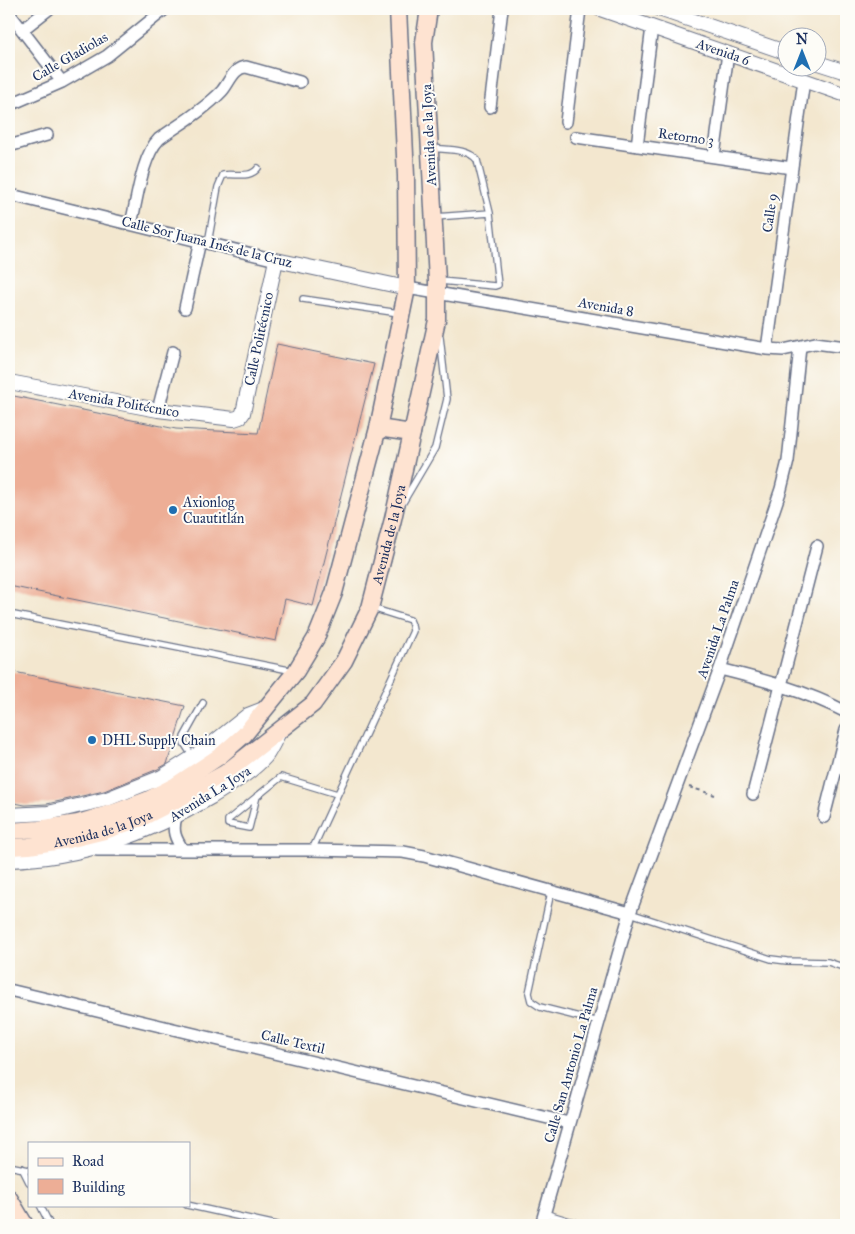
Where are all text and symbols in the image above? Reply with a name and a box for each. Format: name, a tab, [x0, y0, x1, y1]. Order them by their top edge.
north arrow	[778, 28, 828, 78]
street label: Calle Gladiolas	[29, 29, 111, 85]
text: N	[796, 31, 808, 48]
street label: Avenida 6	[693, 35, 753, 69]
street label: Avenida de la Joya	[418, 83, 441, 187]
street label: Retorno 3	[657, 125, 715, 149]
street label: Calle 9	[759, 192, 781, 234]
street label: Calle Sor Juana Inés de la Cruz	[120, 213, 295, 273]
street label: Calle Politécnico	[241, 291, 277, 387]
street label: Avenida 8	[576, 294, 635, 320]
street label: Avenida Politécnico	[66, 385, 181, 421]
street label: Avenida de la Joya	[368, 483, 409, 587]
place label: Axionlog Cuautitlán	[182, 494, 245, 527]
marker: Axionlog Cuautitlán	[167, 504, 179, 516]
street label: Avenida La Palma	[693, 577, 743, 681]
place label: DHL Supply Chain	[102, 732, 216, 749]
marker: DHL Supply Chain	[86, 734, 98, 746]
street label: Avenida La Joya	[165, 762, 254, 827]
street label: Avenida de la Joya	[51, 806, 155, 851]
street label: Calle San Antonio La Palma	[541, 985, 601, 1145]
street label: Calle Textil	[259, 1026, 327, 1058]
legend	[28, 1142, 190, 1206]
text: Road	[72, 1152, 104, 1170]
text: Building	[72, 1178, 126, 1196]

